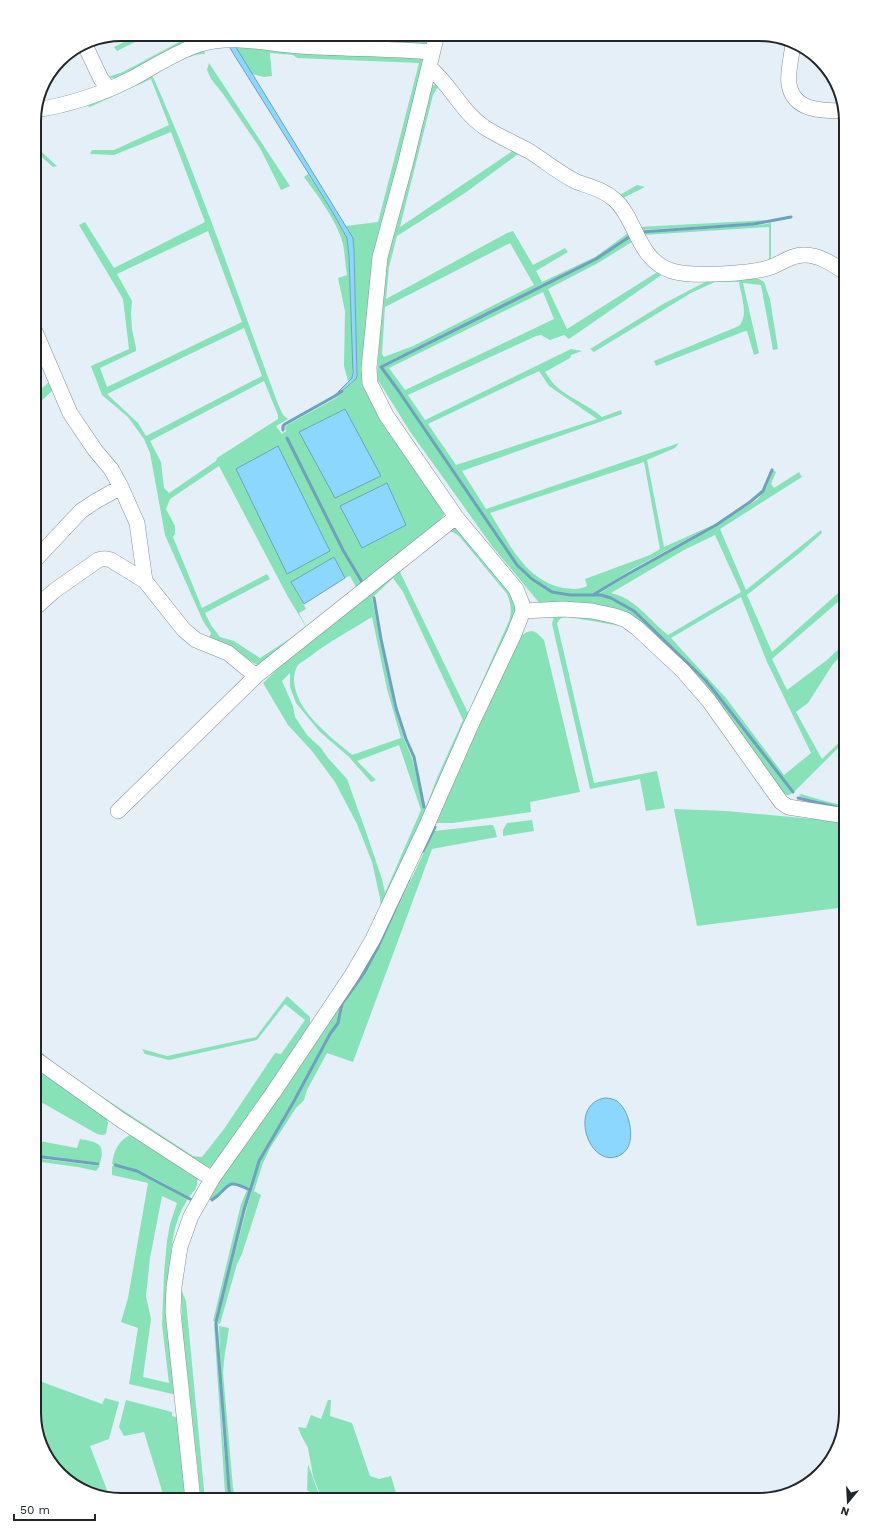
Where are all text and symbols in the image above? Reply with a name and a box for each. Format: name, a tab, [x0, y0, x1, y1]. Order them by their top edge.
north arrow	[828, 1482, 868, 1522]
scale bar	[14, 1496, 95, 1522]
text: 50 m	[20, 1503, 50, 1517]
text: N	[839, 1504, 851, 1518]

